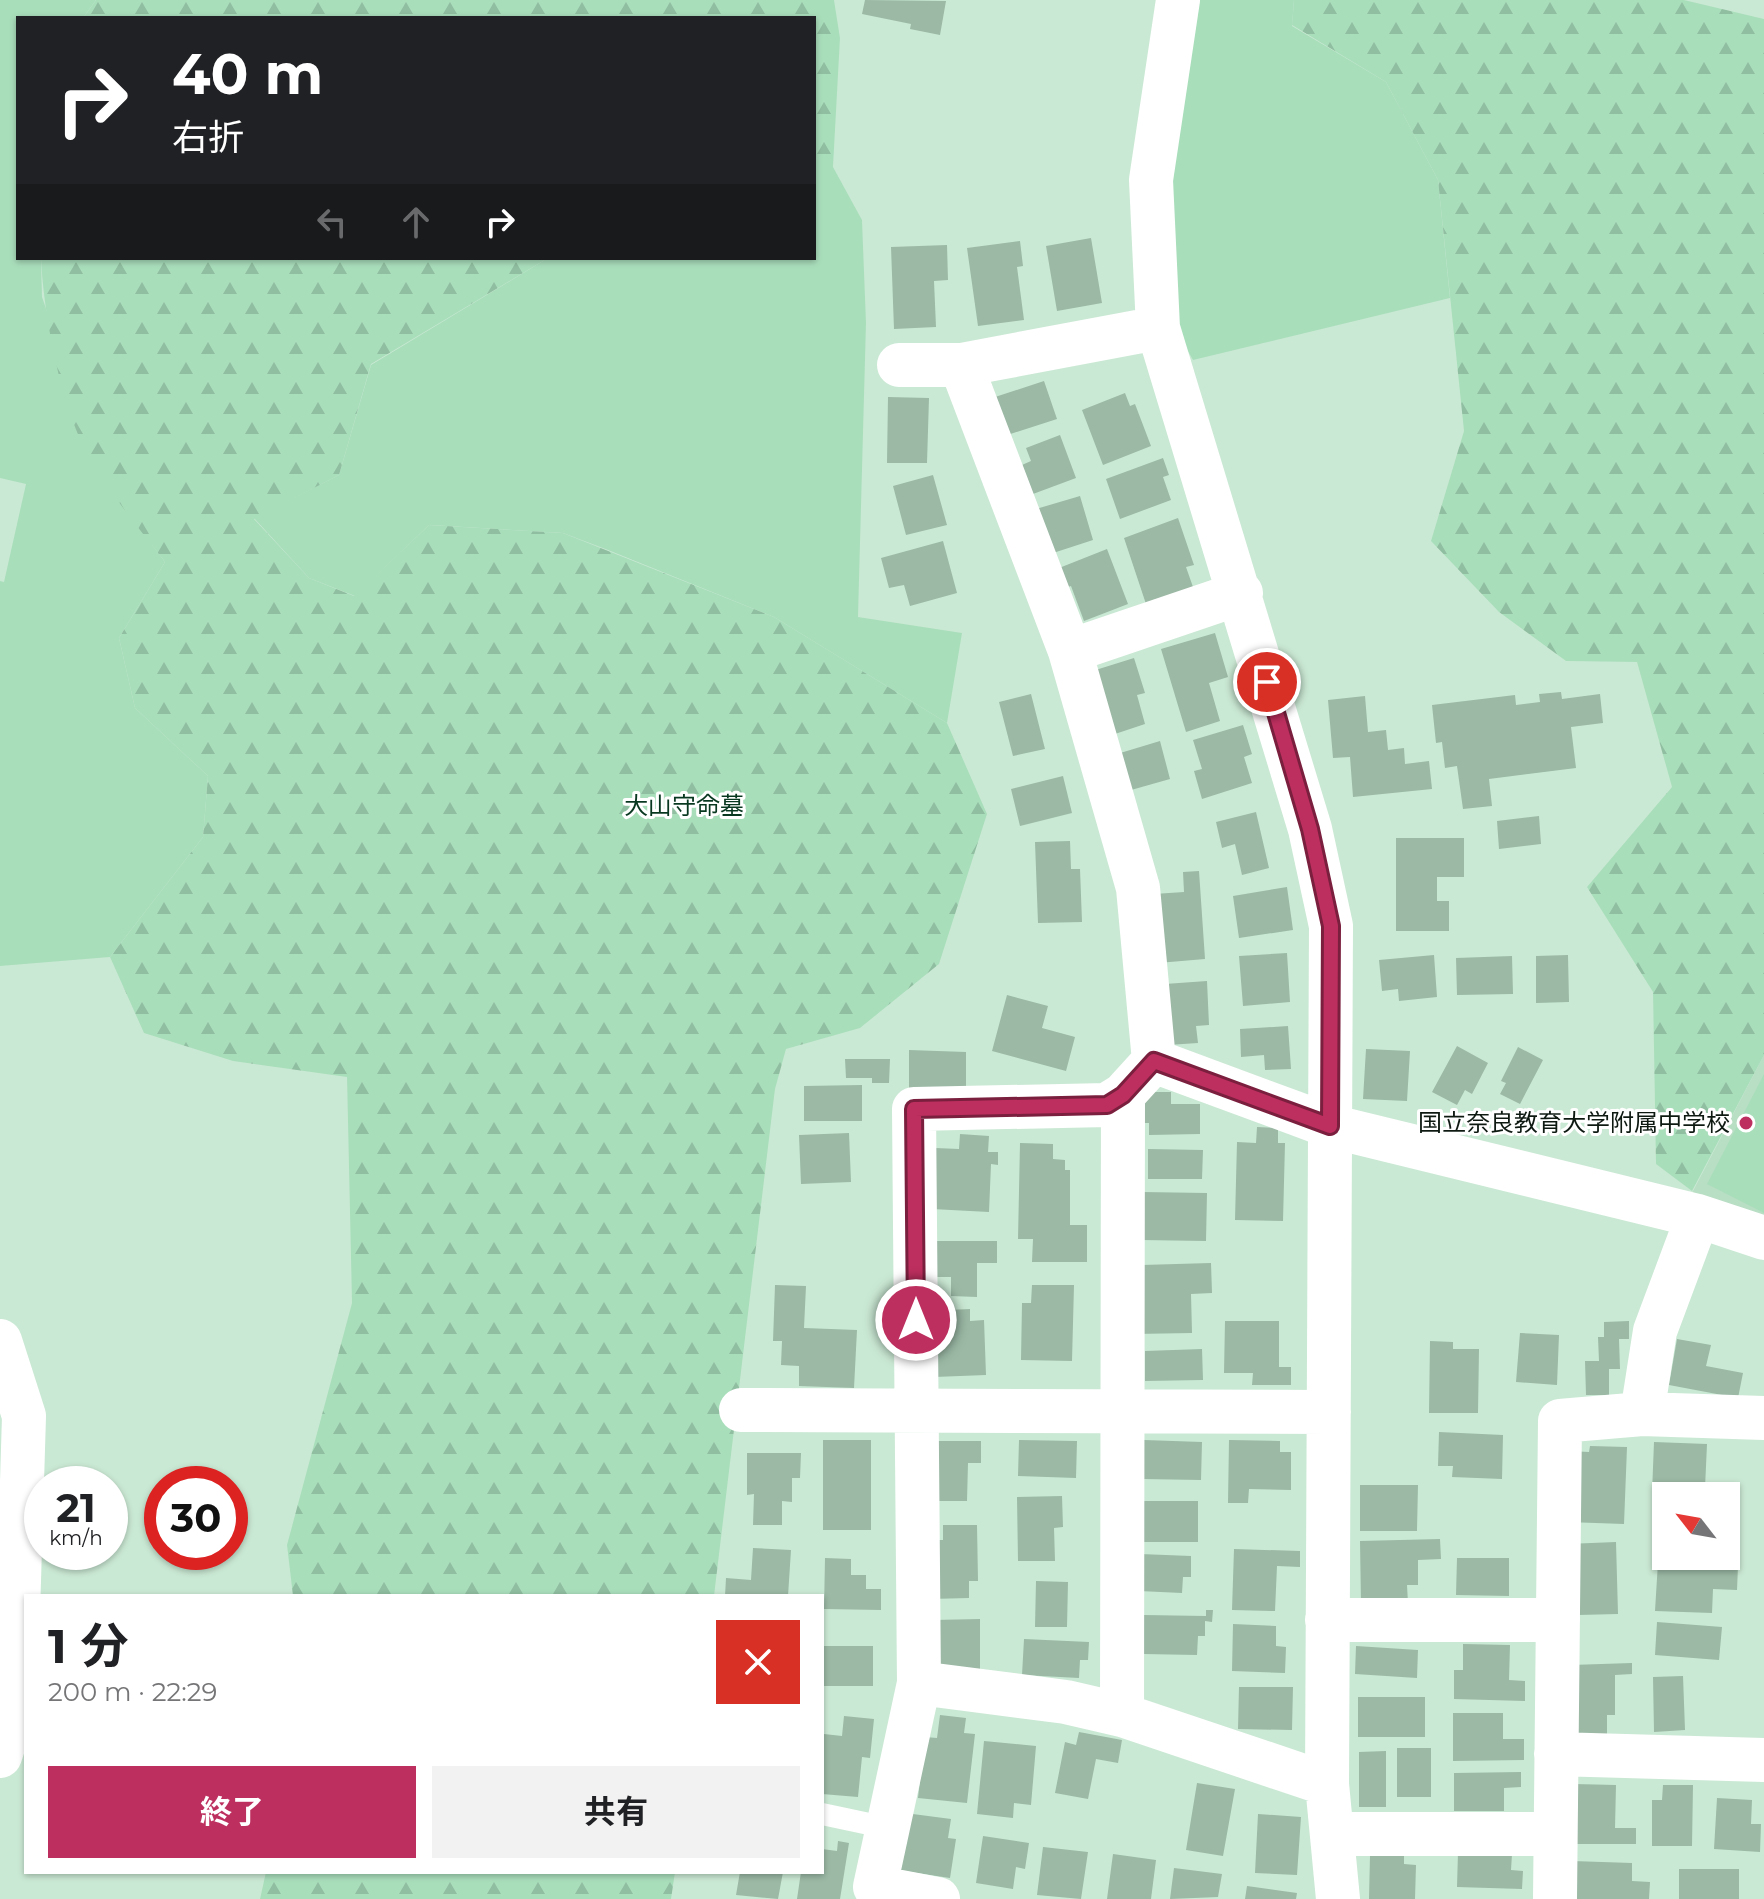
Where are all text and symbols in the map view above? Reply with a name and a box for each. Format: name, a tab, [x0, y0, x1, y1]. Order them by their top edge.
text: 40 m	[172, 40, 323, 108]
icon: right	[40, 48, 144, 152]
text: 右折	[172, 115, 244, 159]
icon: left	[310, 200, 354, 244]
icon: ahead	[394, 200, 438, 244]
icon: right	[478, 200, 522, 244]
pin	[1233, 648, 1301, 716]
icon: arrive	[1245, 660, 1289, 704]
park label: 大山守命墓	[624, 791, 744, 820]
place label: 国立奈良教育大学附属中学校	[1418, 1108, 1730, 1137]
marker: 国立奈良教育大学附属中学校	[1737, 1114, 1755, 1132]
position arrow	[874, 1278, 958, 1362]
speed limit sign: 30	[144, 1466, 248, 1570]
north arrow	[1652, 1482, 1740, 1570]
map controls	[1652, 1482, 1740, 1570]
text: 21	[56, 1483, 96, 1532]
text: km/h	[49, 1526, 103, 1550]
text: 1 分	[48, 1617, 128, 1675]
button: close	[716, 1620, 800, 1704]
text: 200 m · 22:29	[48, 1676, 217, 1708]
button: 終了	[48, 1766, 416, 1858]
button: 共有	[432, 1766, 800, 1858]

